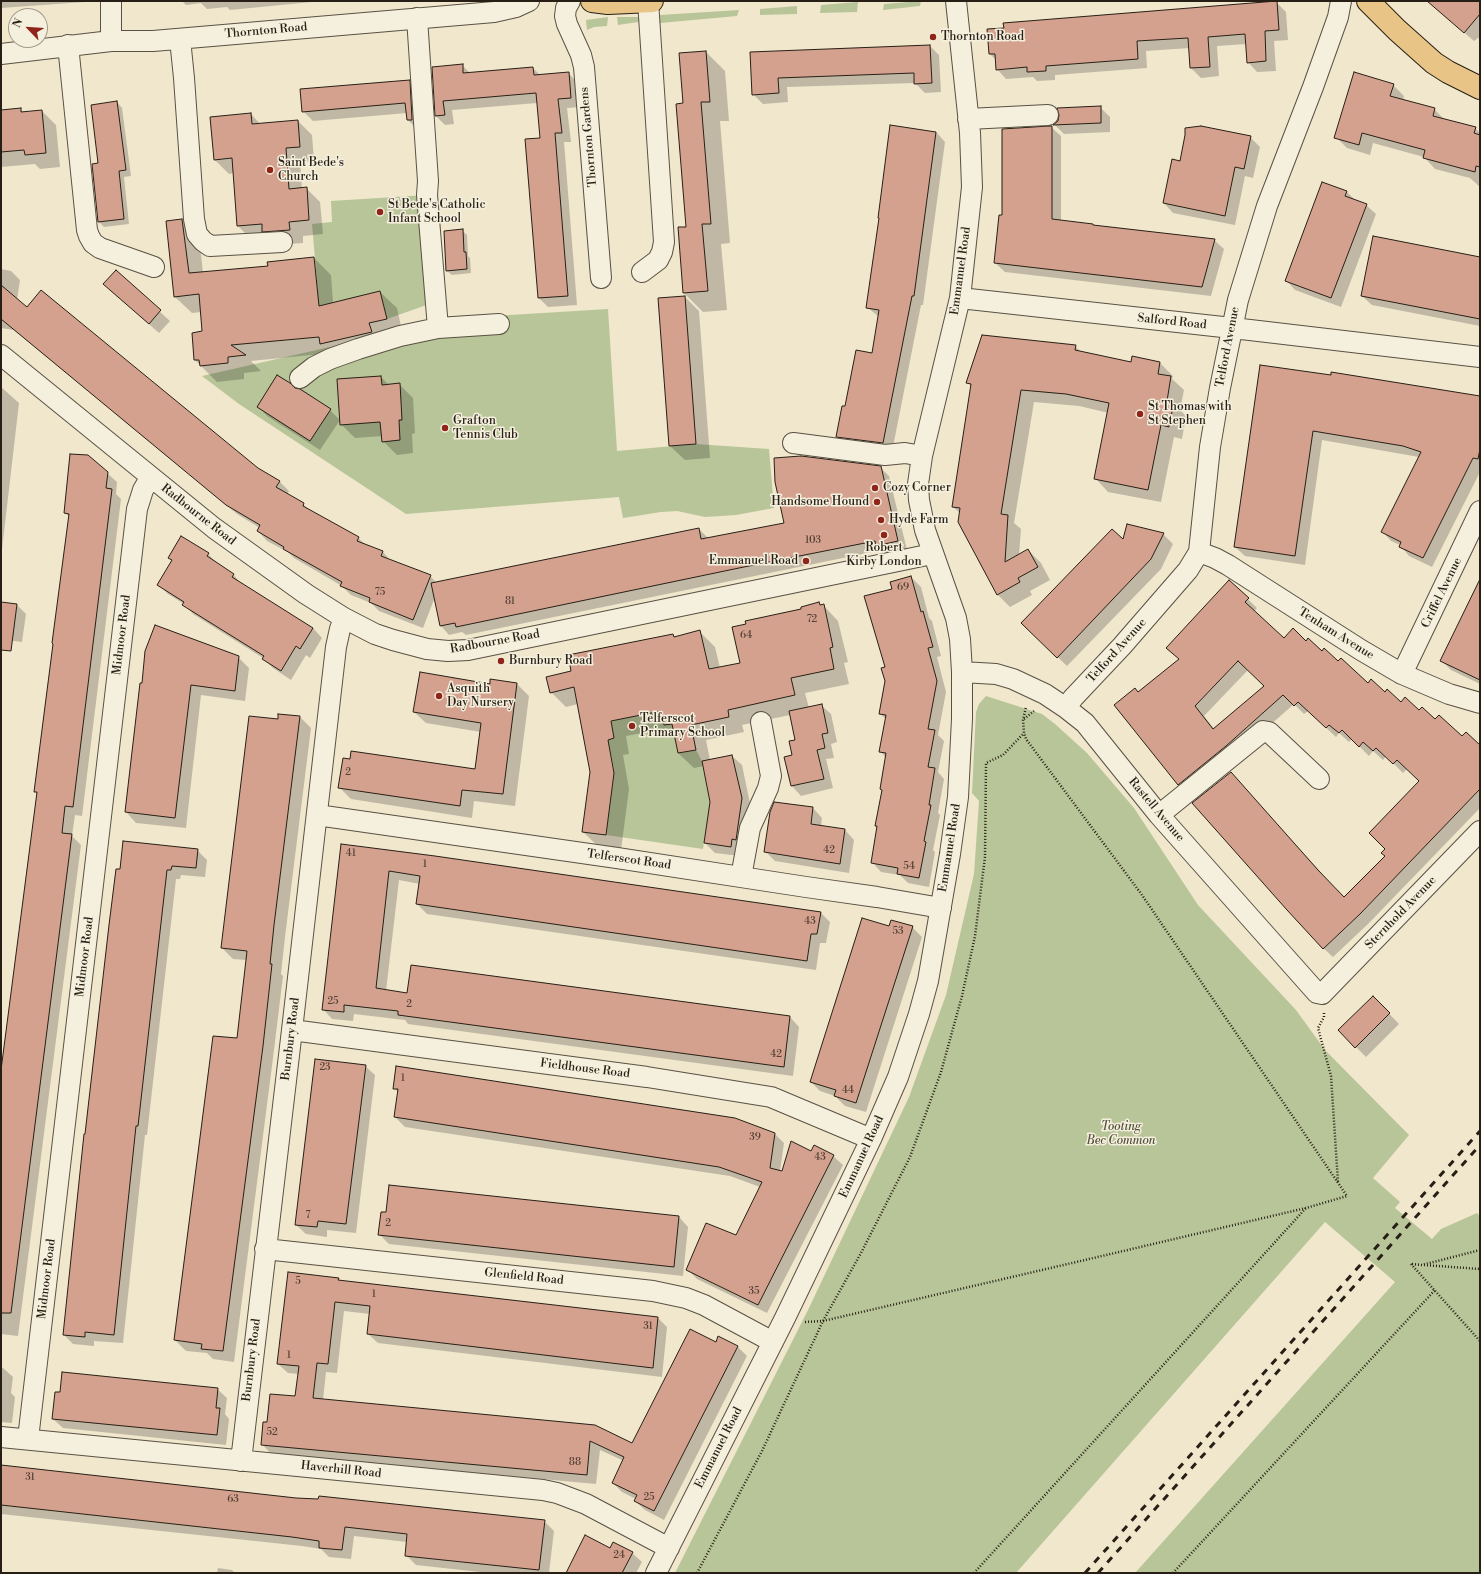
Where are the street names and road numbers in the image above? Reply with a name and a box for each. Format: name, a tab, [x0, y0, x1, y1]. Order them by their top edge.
street label: Thornton Road	[224, 20, 308, 42]
street label: Thornton Gardens	[577, 86, 601, 188]
street label: Emmanuel Road	[948, 226, 974, 316]
street label: Telford Avenue	[1213, 306, 1243, 388]
street label: Salford Road	[1137, 311, 1207, 333]
street label: Radbourne Road	[158, 481, 238, 549]
street label: Criffel Avenue	[1419, 555, 1465, 631]
street label: Midmoor Road	[110, 594, 134, 676]
street label: Tenham Avenue	[1296, 605, 1376, 663]
street label: Telford Avenue	[1084, 616, 1150, 686]
street label: Radbourne Road	[449, 627, 541, 657]
street label: Rastell Avenue	[1125, 775, 1187, 845]
street label: Emmanuel Road	[936, 803, 964, 893]
street label: Telferscot Road	[586, 847, 672, 873]
street label: Sternhold Avenue	[1363, 874, 1439, 952]
street label: Midmoor Road	[73, 916, 97, 998]
street label: Burnbury Road	[279, 997, 303, 1081]
street label: Fieldhouse Road	[539, 1056, 631, 1082]
street label: Emmanuel Road	[837, 1113, 887, 1201]
street label: Midmoor Road	[35, 1238, 59, 1320]
street label: Glenfield Road	[484, 1266, 564, 1288]
street label: Burnbury Road	[240, 1318, 264, 1402]
street label: Emmanuel Road	[692, 1405, 746, 1491]
street label: Haverhill Road	[300, 1459, 382, 1481]

